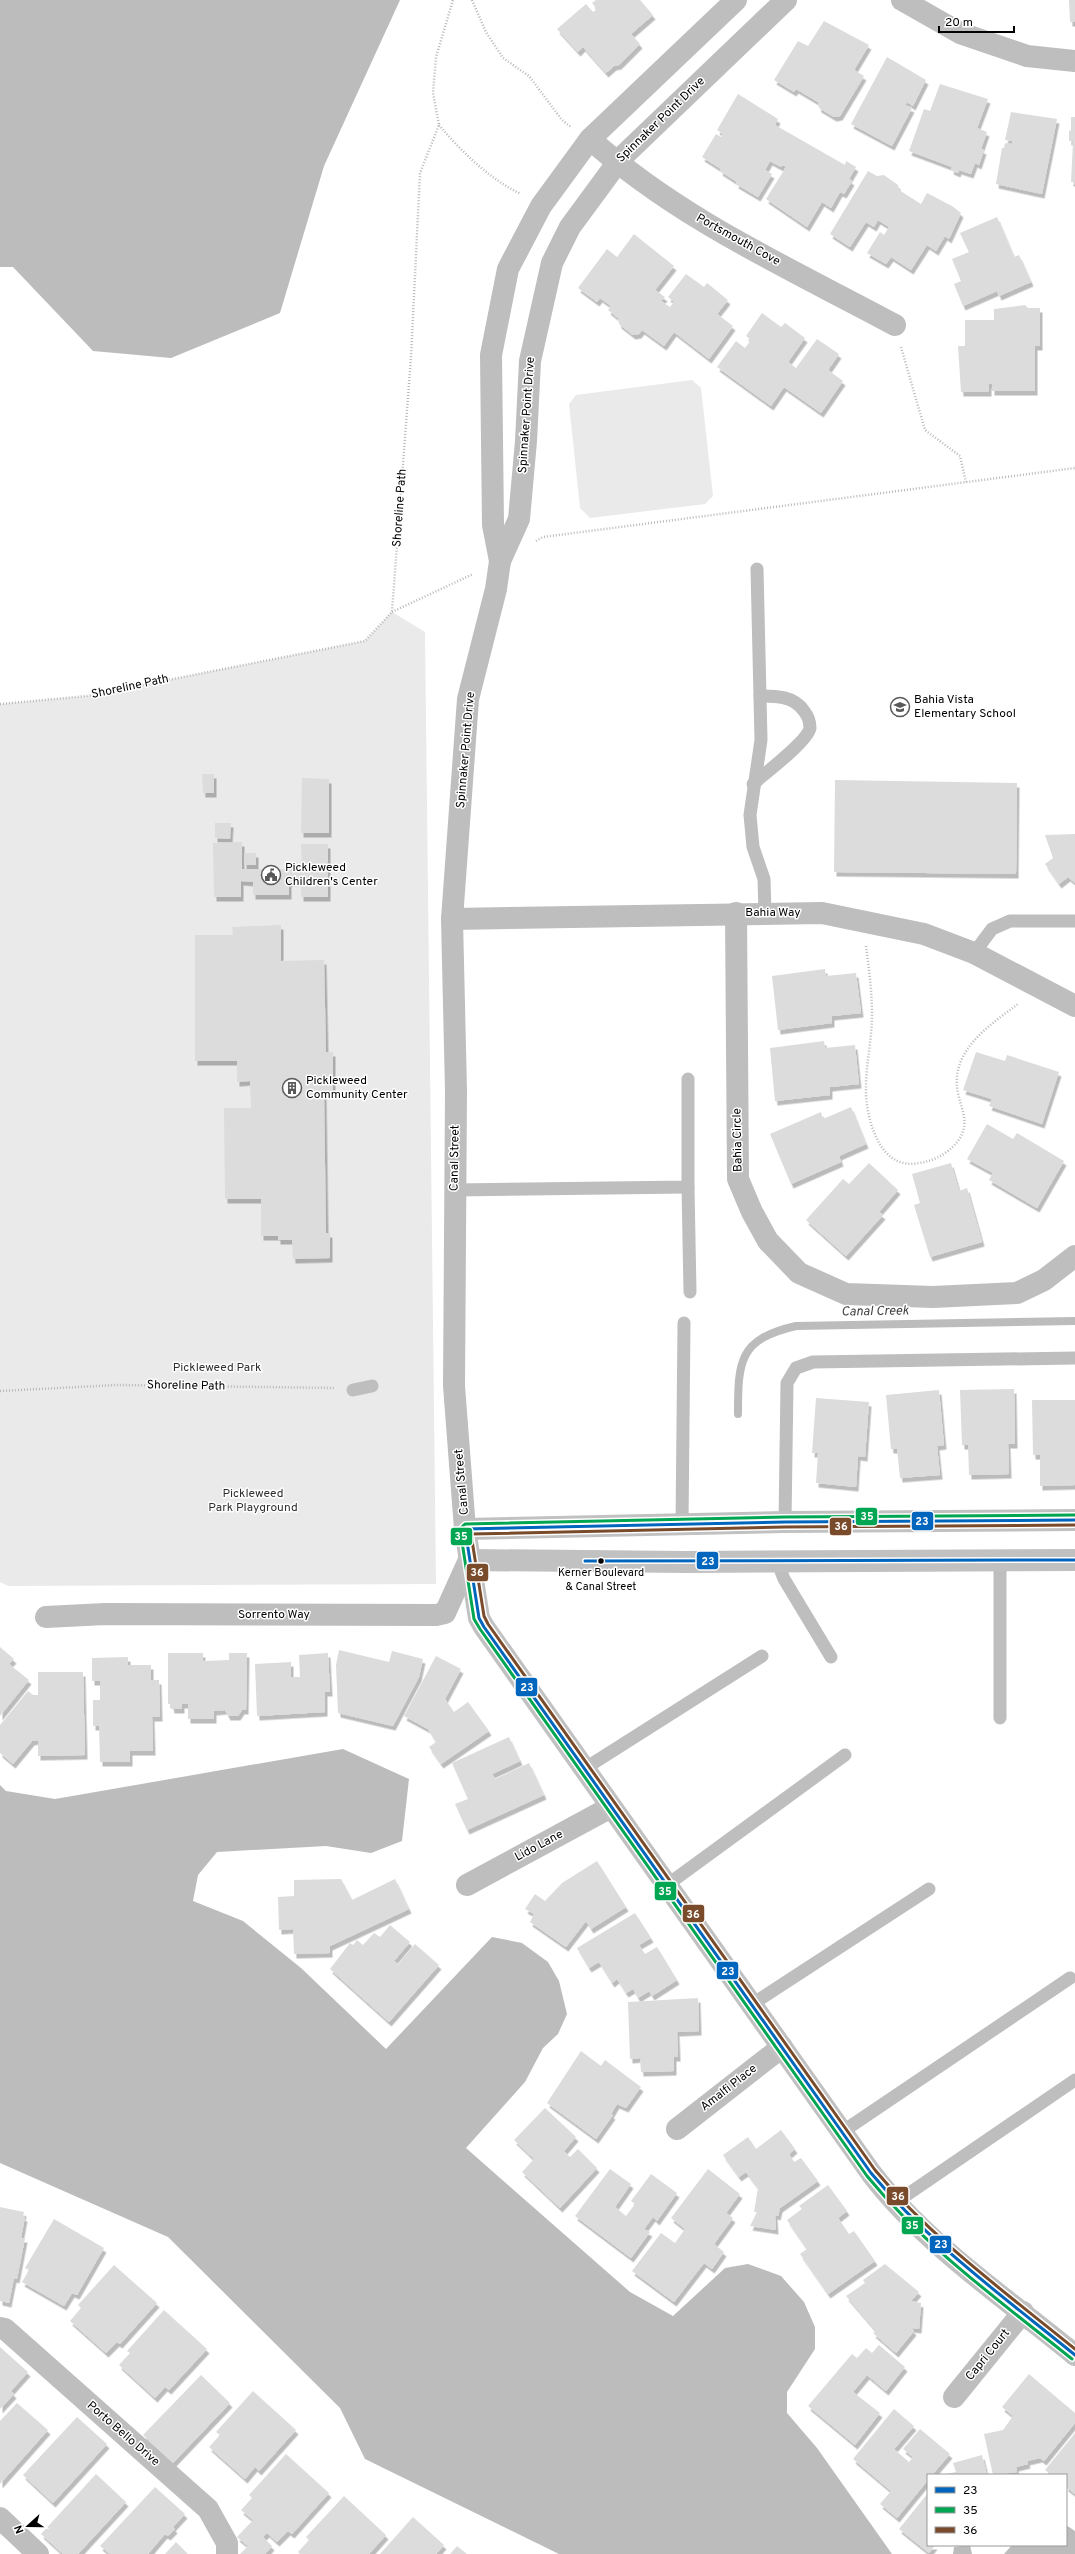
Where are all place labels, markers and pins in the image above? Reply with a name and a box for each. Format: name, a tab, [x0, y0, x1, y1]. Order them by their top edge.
place label: Bahia Vista Elementary School	[914, 692, 1016, 722]
school or university icon: Bahia Vista Elementary School	[889, 696, 911, 718]
place label: Pickleweed Children's Center	[285, 860, 378, 890]
public building icon: Pickleweed Children's Center	[260, 864, 282, 886]
place label: Pickleweed Community Center	[306, 1073, 408, 1103]
building icon: Pickleweed Community Center	[281, 1077, 303, 1099]
marker: Kerner Boulevard & Canal Street	[596, 1556, 606, 1566]
place label: Kerner Boulevard & Canal Street	[558, 1566, 644, 1594]

